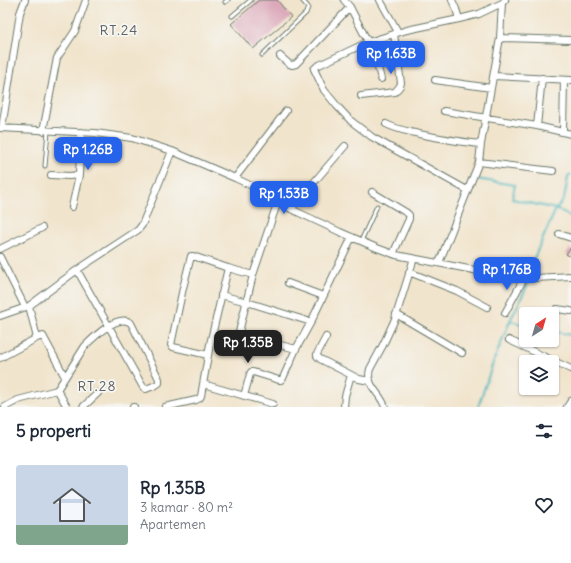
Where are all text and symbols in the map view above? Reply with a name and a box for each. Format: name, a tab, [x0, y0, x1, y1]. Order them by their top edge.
district label: RT.24	[100, 21, 138, 39]
pin: Rp 1.63B	[350, 41, 432, 75]
text: Rp 1.63B	[366, 45, 416, 62]
pin: Rp 1.26B	[47, 137, 129, 171]
text: Rp 1.26B	[63, 141, 113, 158]
pin: Rp 1.53B	[243, 181, 325, 215]
text: Rp 1.53B	[259, 185, 309, 202]
pin: Rp 1.76B	[466, 257, 548, 291]
text: Rp 1.76B	[483, 261, 531, 278]
north arrow	[519, 307, 559, 347]
map controls	[519, 307, 559, 395]
pin: Rp 1.35B	[207, 330, 289, 364]
text: Rp 1.35B	[223, 334, 273, 351]
button: layers	[519, 355, 559, 395]
district label: RT.28	[78, 377, 116, 395]
text: 5 properti	[16, 420, 91, 442]
icon: filters	[533, 420, 555, 442]
text: Rp 1.35B	[140, 477, 205, 499]
icon: home	[48, 481, 96, 529]
icon: heart	[533, 494, 555, 516]
text: 3 kamar · 80 m²	[140, 499, 233, 516]
text: Apartemen	[140, 516, 206, 533]

